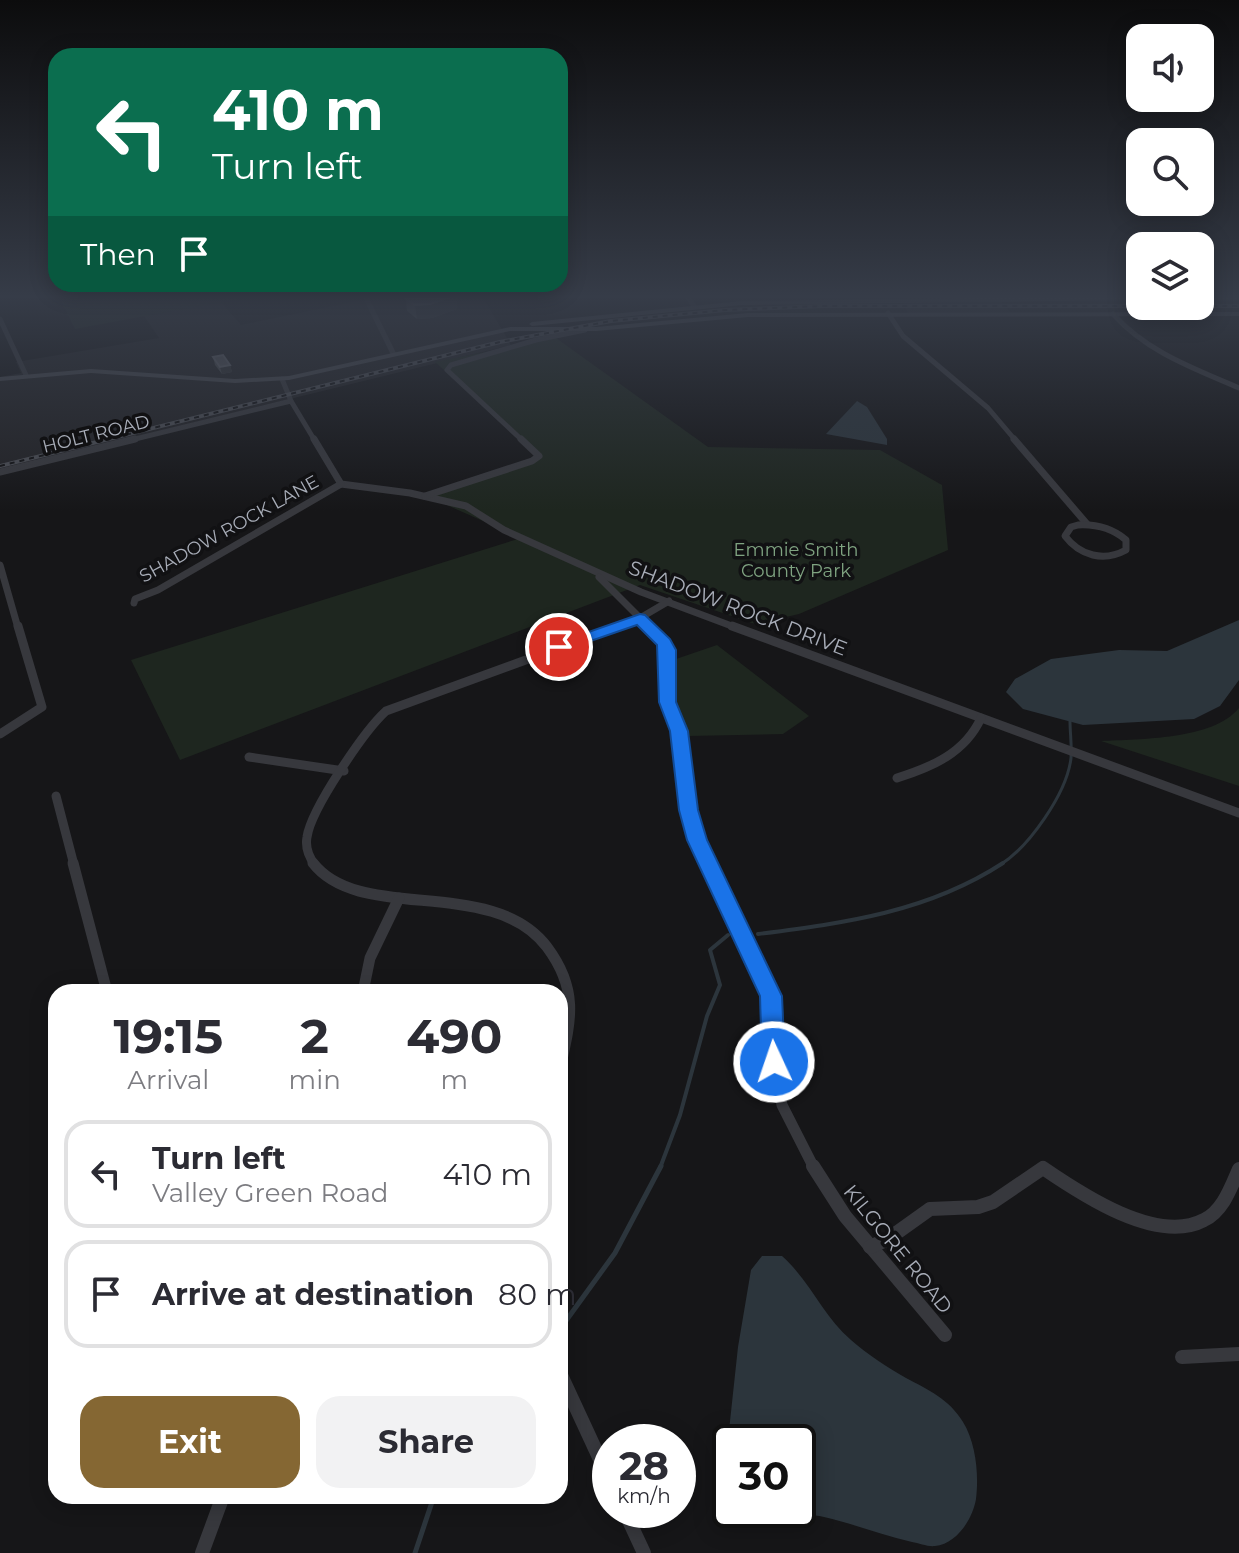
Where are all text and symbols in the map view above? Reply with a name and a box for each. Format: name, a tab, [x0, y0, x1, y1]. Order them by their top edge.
map controls	[1126, 24, 1214, 320]
button: sound	[1126, 24, 1214, 112]
text: 410 m	[212, 76, 384, 144]
icon: left	[80, 80, 184, 184]
button: search	[1126, 128, 1214, 216]
text: Turn left	[212, 144, 363, 188]
icon: arrive	[172, 232, 216, 276]
button: layers	[1126, 232, 1214, 320]
text: Then	[80, 236, 156, 273]
street label: HOLT ROAD	[40, 410, 152, 458]
street label: SHADOW ROCK LANE	[136, 471, 322, 587]
park label: Emmie Smith County Park	[734, 539, 859, 582]
street label: SHADOW ROCK DRIVE	[625, 555, 851, 661]
pin	[525, 613, 593, 681]
icon: arrive	[537, 625, 581, 669]
text: 19:15	[114, 1007, 223, 1065]
text: 2	[300, 1007, 329, 1065]
text: 490	[406, 1007, 502, 1065]
position arrow	[732, 1020, 816, 1104]
text: Arrival	[127, 1064, 209, 1096]
text: min	[289, 1064, 341, 1096]
text: m	[441, 1064, 468, 1096]
text: Turn left	[152, 1140, 285, 1177]
icon: left	[84, 1152, 128, 1196]
text: 410 m	[443, 1156, 532, 1193]
text: Valley Green Road	[152, 1177, 388, 1209]
street label: KILGORE ROAD	[839, 1180, 957, 1318]
icon: arrive	[84, 1272, 128, 1316]
text: Arrive at destination	[152, 1276, 474, 1313]
text: 80 m	[498, 1276, 577, 1313]
button: Exit	[80, 1396, 300, 1488]
button: Share	[316, 1396, 536, 1488]
speed limit sign: 30	[712, 1424, 816, 1528]
text: 28	[619, 1441, 669, 1490]
text: km/h	[617, 1484, 671, 1508]

